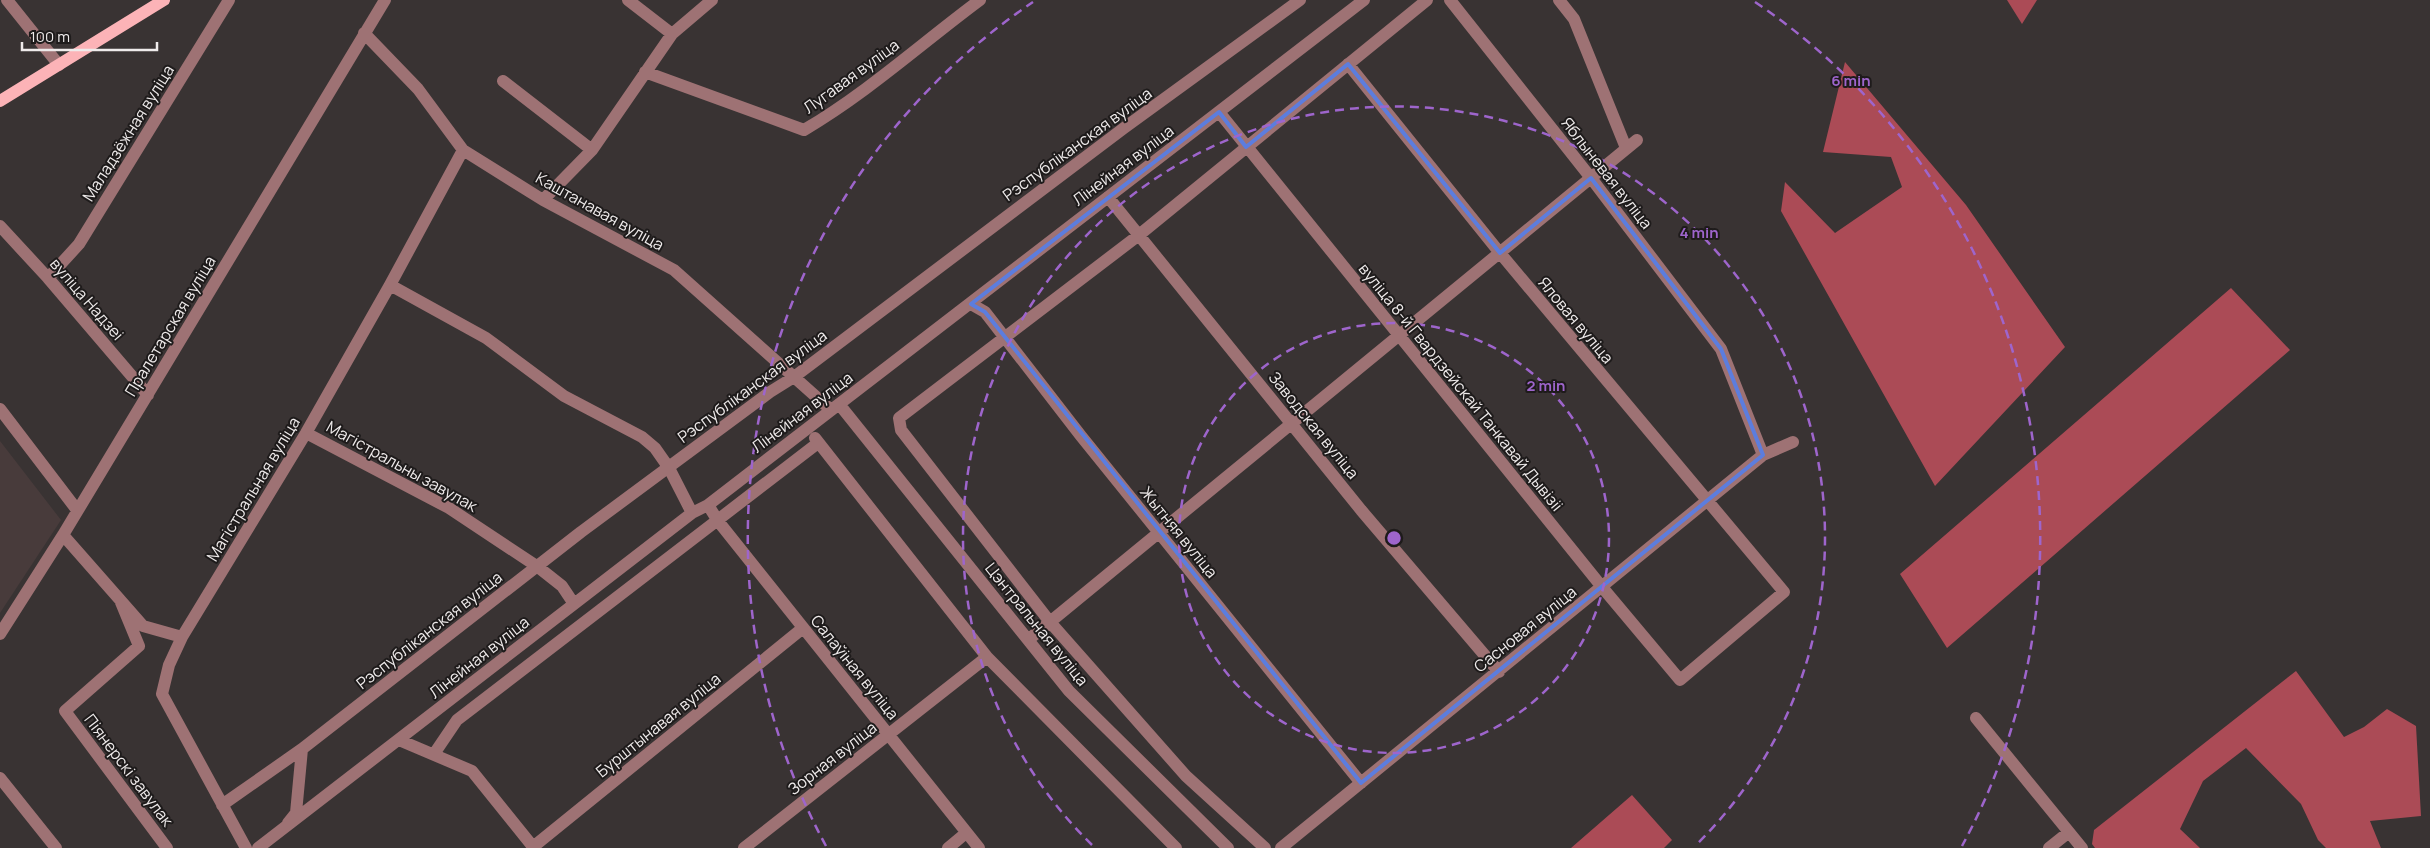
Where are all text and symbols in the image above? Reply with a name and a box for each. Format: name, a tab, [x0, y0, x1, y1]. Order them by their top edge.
scale bar	[22, 20, 158, 52]
text: 100 m	[30, 26, 70, 47]
street label: Лугавая вуліца	[799, 34, 903, 118]
street label: Маладзёжная вуліца	[77, 61, 179, 205]
text: 6 min	[1831, 70, 1871, 91]
street label: Рэспубліканская вуліца	[998, 82, 1156, 206]
street label: Яблыневая вуліца	[1556, 113, 1658, 233]
street label: Лінейная вуліца	[1068, 120, 1178, 210]
street label: Каштанавая вуліца	[532, 167, 668, 255]
text: 4 min	[1679, 222, 1719, 243]
street label: Пралетарская вуліца	[119, 252, 221, 400]
street label: вуліца Надзеі	[45, 253, 129, 345]
street label: вуліца 8-й Гвардзейскай Танкавай Дывізіі	[1354, 258, 1568, 516]
street label: Яловая вуліца	[1533, 272, 1619, 368]
street label: Рэспубліканская вуліца	[673, 324, 831, 448]
street label: Лінейная вуліца	[747, 367, 857, 457]
street label: Заводская вуліца	[1264, 367, 1364, 483]
text: 2 min	[1526, 375, 1566, 396]
street label: Магістральная вуліца	[201, 413, 305, 565]
street label: Магістральны завулак	[323, 415, 482, 517]
street label: Жытняя вуліца	[1135, 482, 1223, 582]
centre of rings	[1385, 529, 1403, 547]
street label: Цэнтральная вуліца	[980, 558, 1094, 690]
street label: Рэспубліканская вуліца	[351, 566, 507, 694]
street label: Сасновая вуліца	[1469, 581, 1581, 677]
street label: Салаўіная вуліца	[806, 610, 904, 724]
street label: Лінейная вуліца	[424, 611, 534, 703]
street label: Бурштынавая вуліца	[591, 668, 725, 782]
street label: Піянерскі завулак	[79, 709, 179, 832]
street label: Зорная вуліца	[783, 716, 881, 800]

